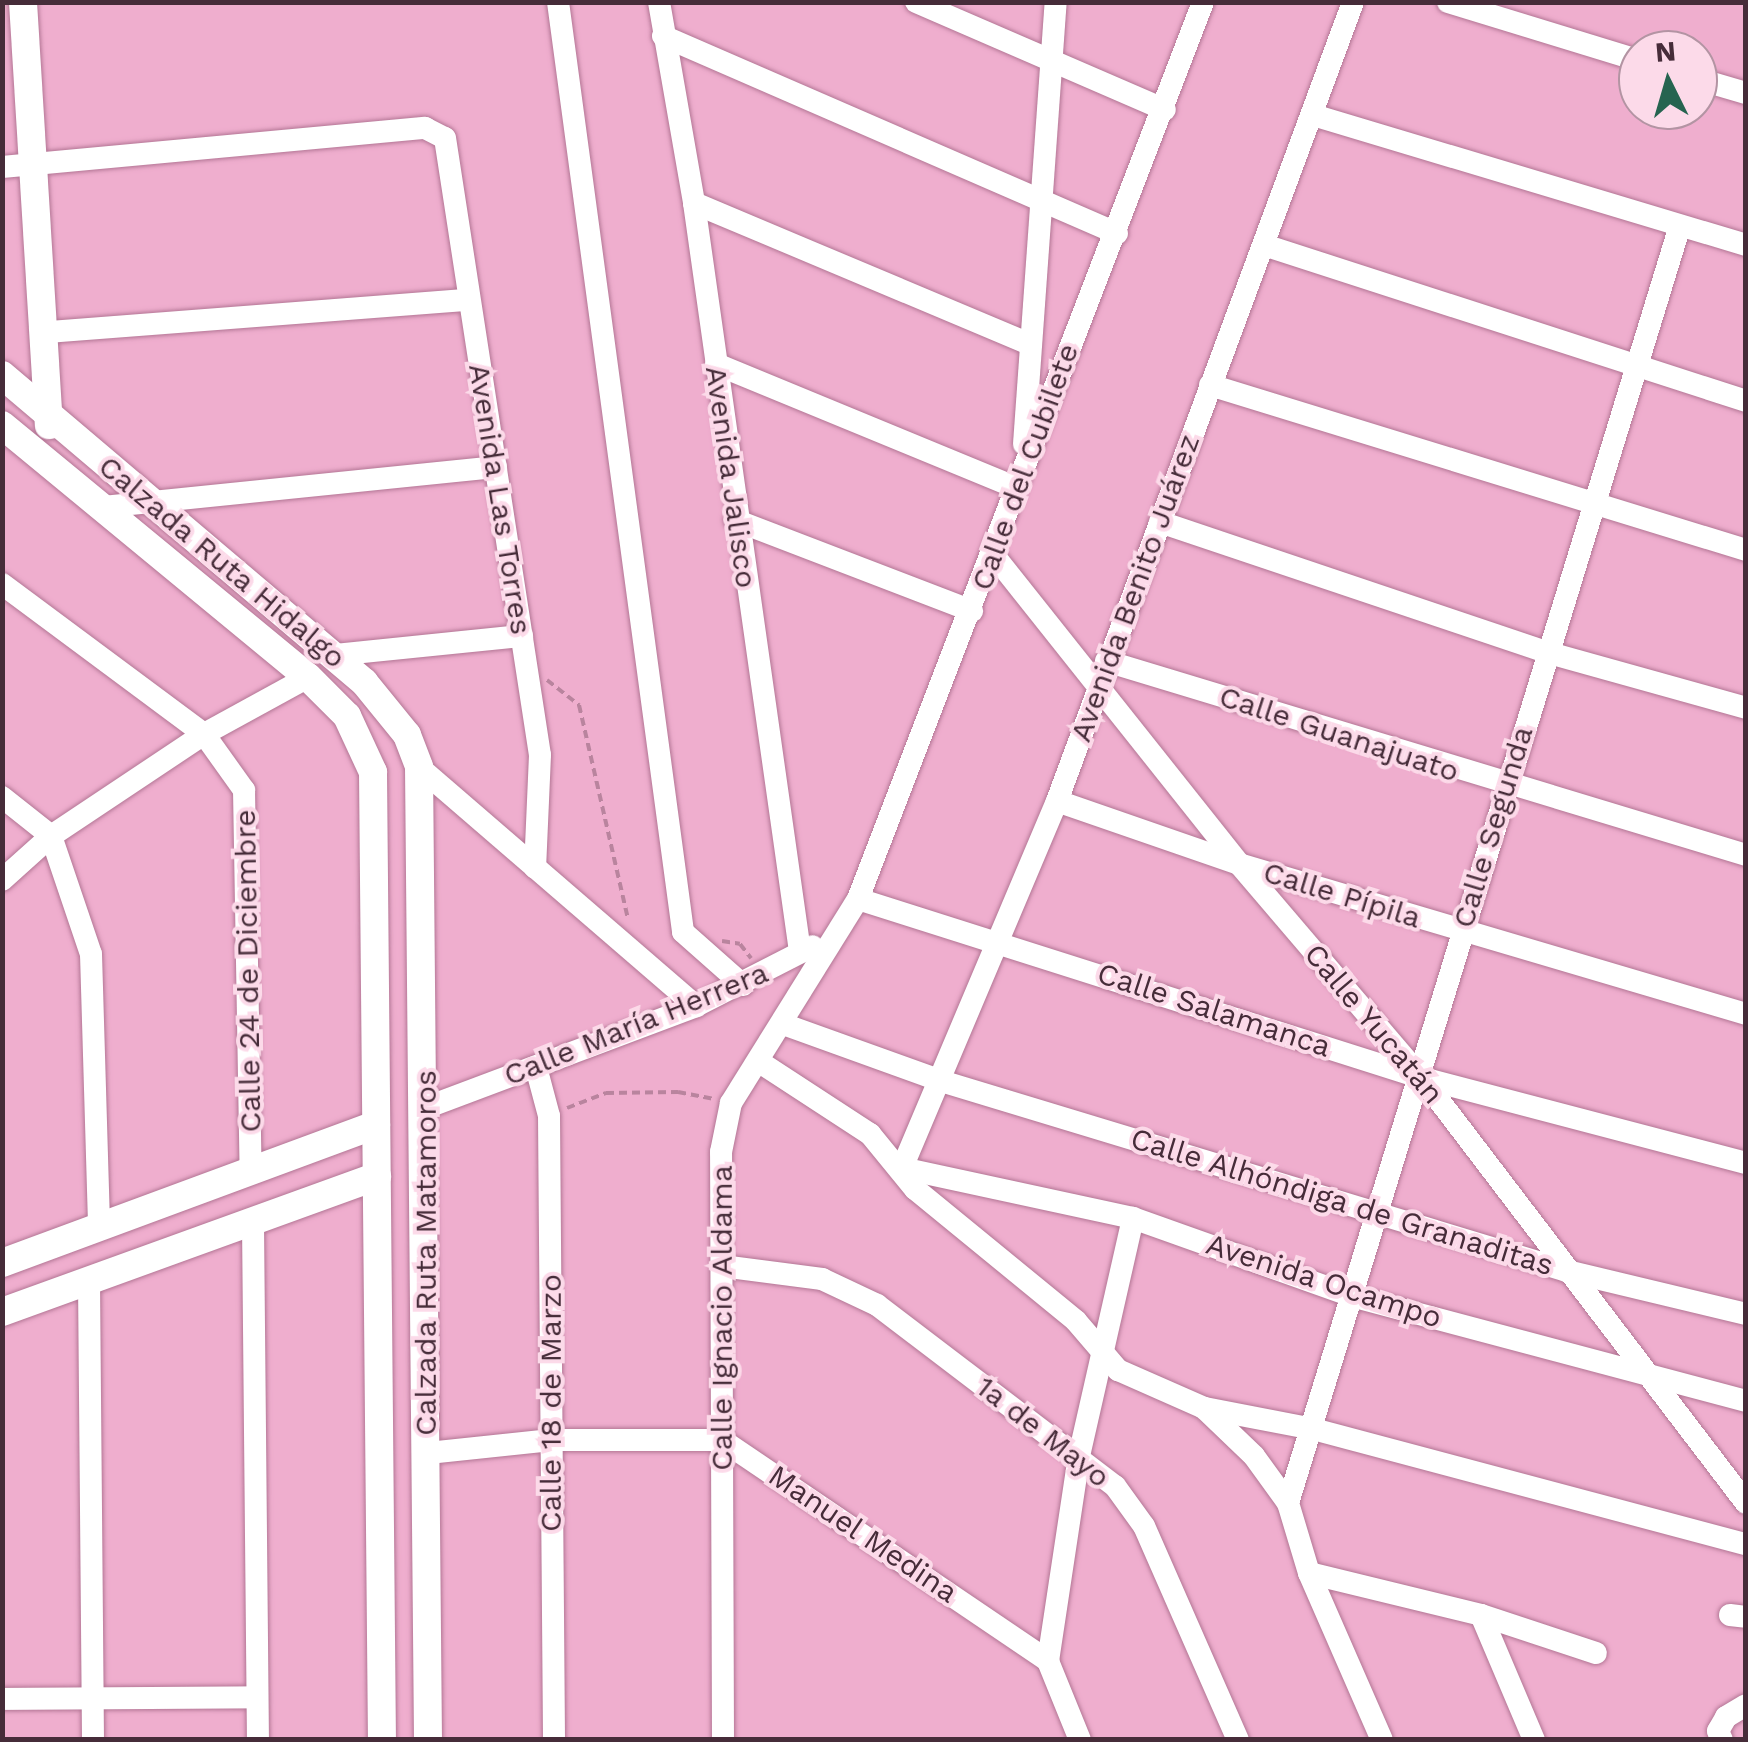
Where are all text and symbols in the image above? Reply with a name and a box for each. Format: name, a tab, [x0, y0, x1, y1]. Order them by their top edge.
north arrow	[1618, 30, 1718, 130]
text: N	[1654, 34, 1677, 69]
street label: Calle del Cubilete	[963, 338, 1087, 596]
street label: Avenida Las Torres	[461, 360, 539, 638]
street label: Avenida Jalisco	[697, 363, 765, 591]
street label: Avenida Benito Juárez	[1062, 429, 1208, 747]
street label: Calzada Ruta Hidalgo	[91, 448, 353, 676]
street label: Calle Guanajuato	[1215, 678, 1463, 790]
street label: Calle Segunda	[1445, 722, 1541, 932]
street label: Calle 24 de Diciembre	[227, 809, 269, 1133]
street label: Calle Pípila	[1259, 854, 1425, 936]
street label: Calle Yucatán	[1296, 936, 1452, 1112]
street label: Calle María Herrera	[498, 954, 774, 1094]
street label: Calle Salamanca	[1093, 955, 1335, 1065]
street label: Calzada Ruta Matamoros	[408, 1069, 444, 1437]
street label: Calle Alhóndiga de Granaditas	[1125, 1120, 1559, 1284]
street label: Calle Ignacio Aldama	[704, 1165, 740, 1471]
street label: Avenida Ocampo	[1202, 1226, 1446, 1336]
street label: Calle 18 de Marzo	[533, 1274, 569, 1532]
street label: 1a de Mayo	[969, 1368, 1117, 1496]
street label: Manuel Medina	[761, 1457, 965, 1611]

